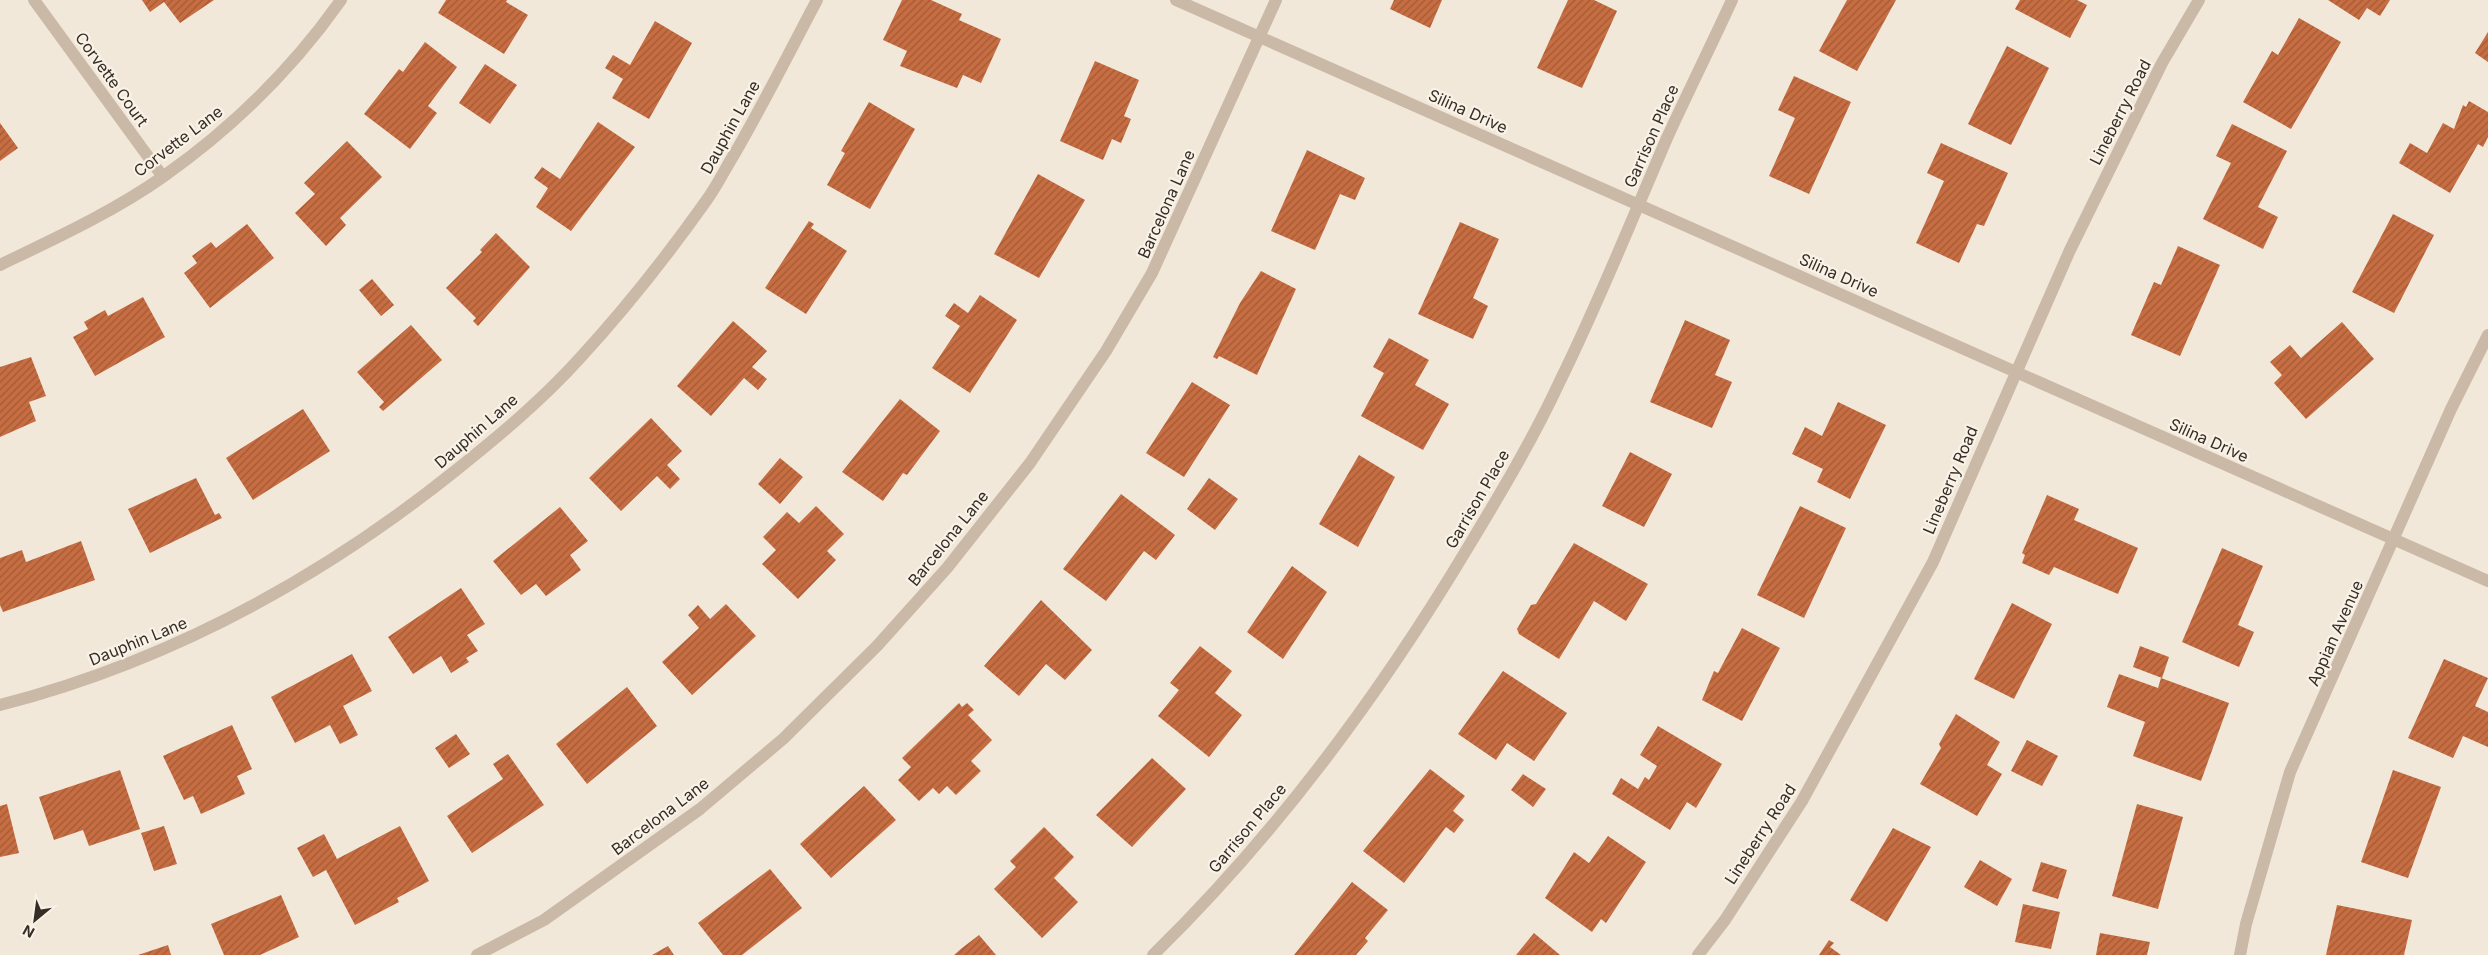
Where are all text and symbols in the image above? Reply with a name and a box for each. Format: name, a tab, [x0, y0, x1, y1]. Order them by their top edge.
street label: Corvette Court	[71, 28, 153, 130]
street label: Lineberry Road	[2085, 56, 2155, 168]
street label: Dauphin Lane	[696, 77, 764, 177]
street label: Garrison Place	[1619, 81, 1683, 191]
street label: Silina Drive	[1425, 85, 1511, 137]
street label: Corvette Lane	[130, 101, 226, 181]
street label: Barcelona Lane	[1133, 147, 1199, 261]
street label: Silina Drive	[1796, 249, 1882, 301]
street label: Dauphin Lane	[430, 389, 522, 473]
street label: Silina Drive	[2166, 414, 2252, 466]
street label: Lineberry Road	[1918, 423, 1982, 537]
street label: Garrison Place	[1441, 446, 1513, 552]
street label: Barcelona Lane	[903, 486, 993, 590]
street label: Appian Avenue	[2303, 577, 2367, 689]
street label: Dauphin Lane	[86, 612, 190, 670]
street label: Barcelona Lane	[607, 773, 713, 859]
street label: Garrison Place	[1204, 779, 1290, 877]
street label: Lineberry Road	[1720, 780, 1800, 888]
north arrow	[10, 895, 60, 945]
text: N	[20, 922, 37, 942]

